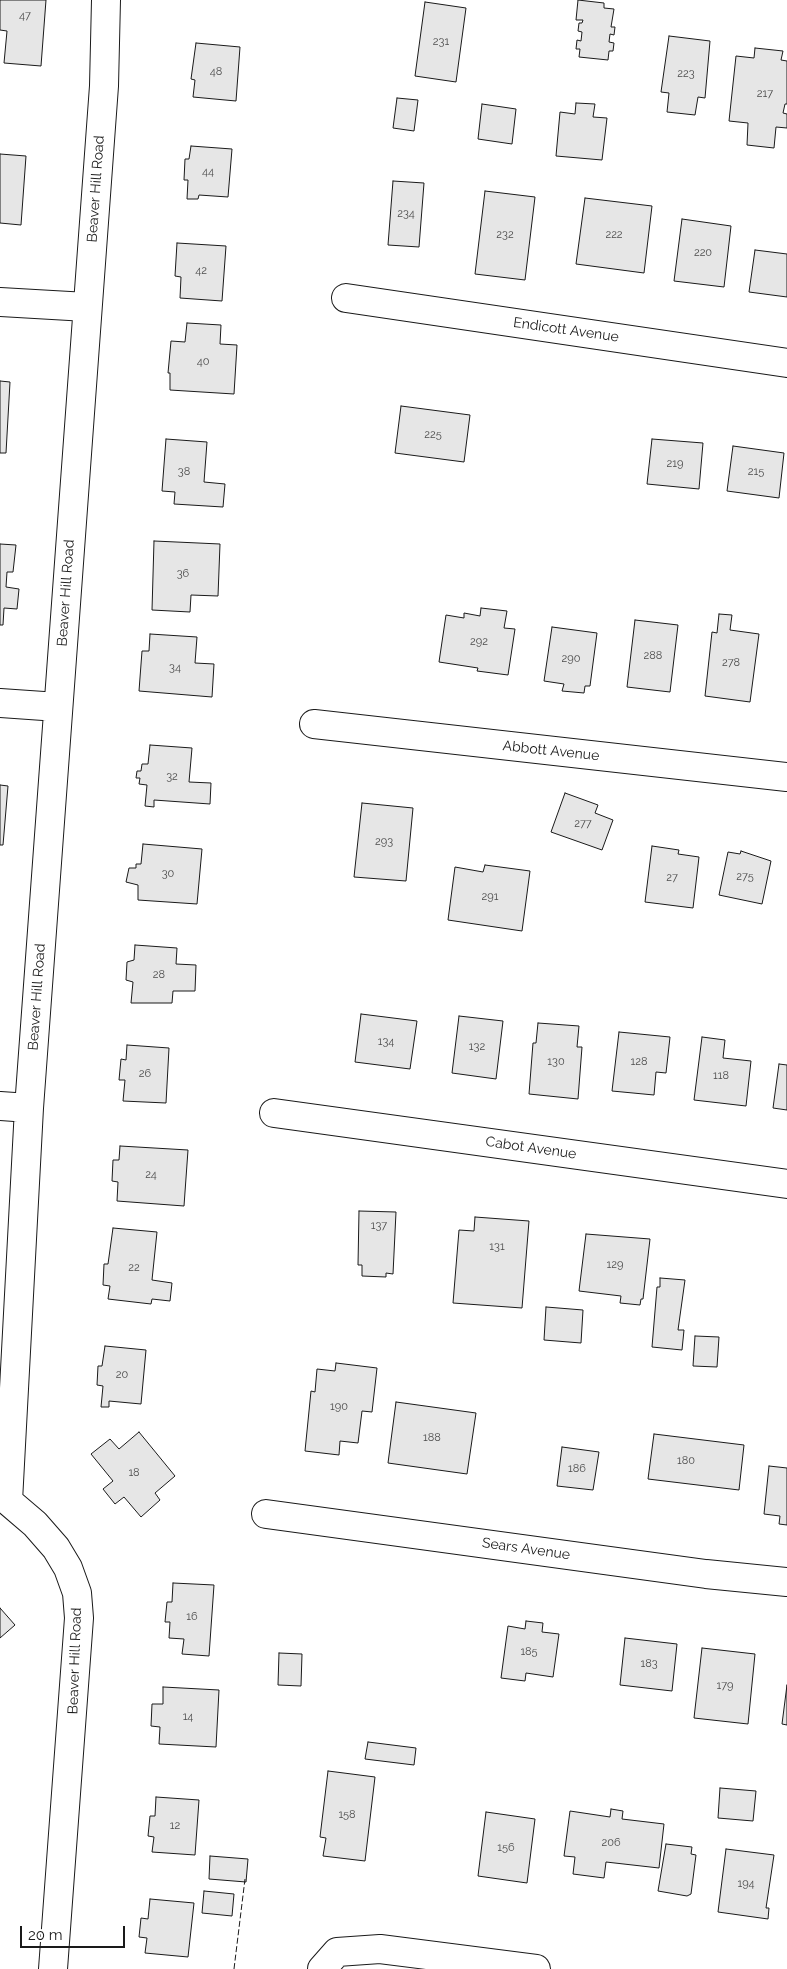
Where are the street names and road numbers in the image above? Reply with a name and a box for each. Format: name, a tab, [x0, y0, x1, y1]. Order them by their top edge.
street label: Beaver Hill Road	[84, 135, 108, 243]
street label: Endicott Avenue	[512, 314, 620, 346]
street label: Beaver Hill Road	[54, 539, 78, 647]
street label: Abbott Avenue	[502, 738, 600, 764]
street label: Beaver Hill Road	[25, 943, 49, 1051]
street label: Cabot Avenue	[485, 1133, 577, 1163]
street label: Sears Avenue	[481, 1535, 571, 1563]
street label: Beaver Hill Road	[65, 1607, 85, 1715]

